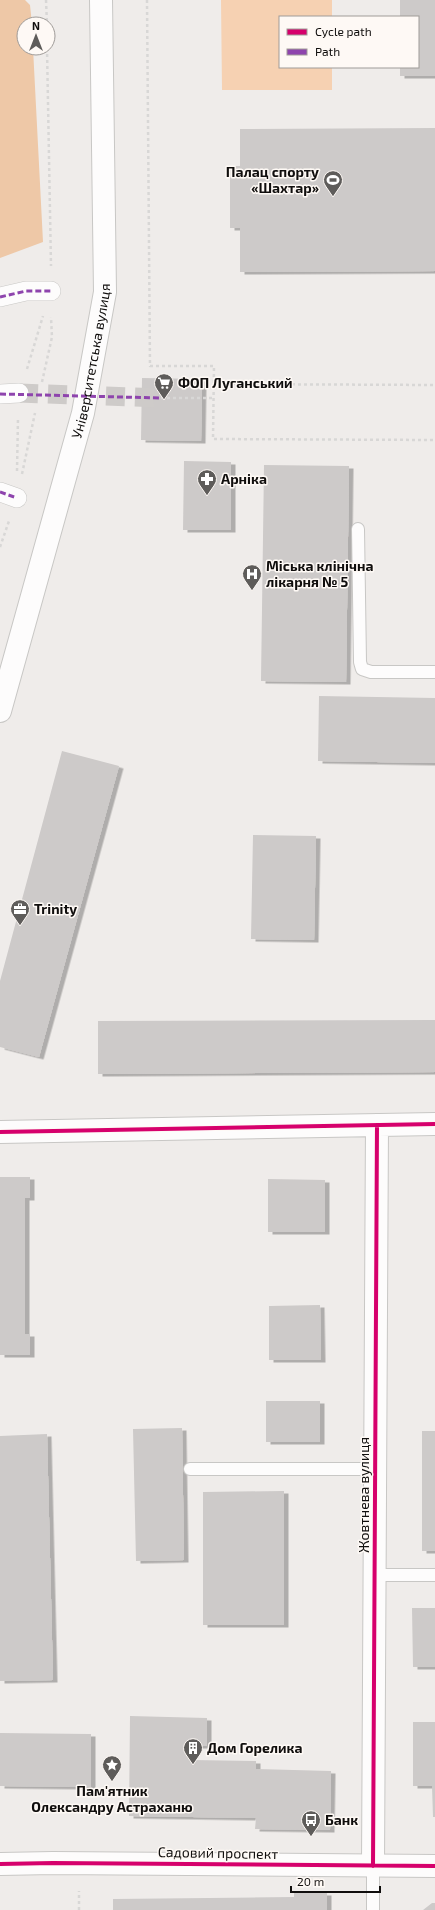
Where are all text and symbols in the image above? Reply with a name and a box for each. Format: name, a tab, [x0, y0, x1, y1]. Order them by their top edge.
north arrow	[16, 16, 56, 56]
legend	[279, 16, 419, 68]
text: N	[32, 19, 40, 32]
text: Cycle path	[315, 24, 372, 38]
text: Path	[315, 44, 340, 58]
place label: Палац спорту «Шахтар»	[226, 163, 319, 196]
sports icon: Палац спорту «Шахтар»	[322, 169, 344, 197]
street label: Університетська вулиця	[67, 283, 113, 440]
supermarket icon: ФОП Луганський	[153, 372, 175, 400]
place label: ФОП Луганський	[178, 374, 293, 391]
pharmacy icon: Арніка	[196, 468, 218, 496]
place label: Арніка	[221, 470, 267, 487]
place label: Міська клінічна лікарня № 5	[266, 557, 373, 590]
hospital icon: Міська клінічна лікарня № 5	[241, 563, 263, 591]
office icon: Trinity	[9, 898, 31, 926]
place label: Trinity	[34, 900, 77, 917]
street label: Жовтнева вулиця	[355, 1437, 372, 1553]
building icon: Дом Горелика	[182, 1737, 204, 1765]
place label: Дом Горелика	[207, 1739, 303, 1756]
place icon: Пам'ятник Олександру Астраханю	[101, 1754, 123, 1782]
place label: Пам'ятник Олександру Астраханю	[31, 1782, 193, 1815]
bus stop icon: Банк	[300, 1809, 322, 1837]
place label: Банк	[325, 1811, 358, 1828]
street label: Садовий проспект	[158, 1843, 278, 1862]
scale bar	[291, 1868, 380, 1894]
text: 20 m	[297, 1874, 324, 1888]

